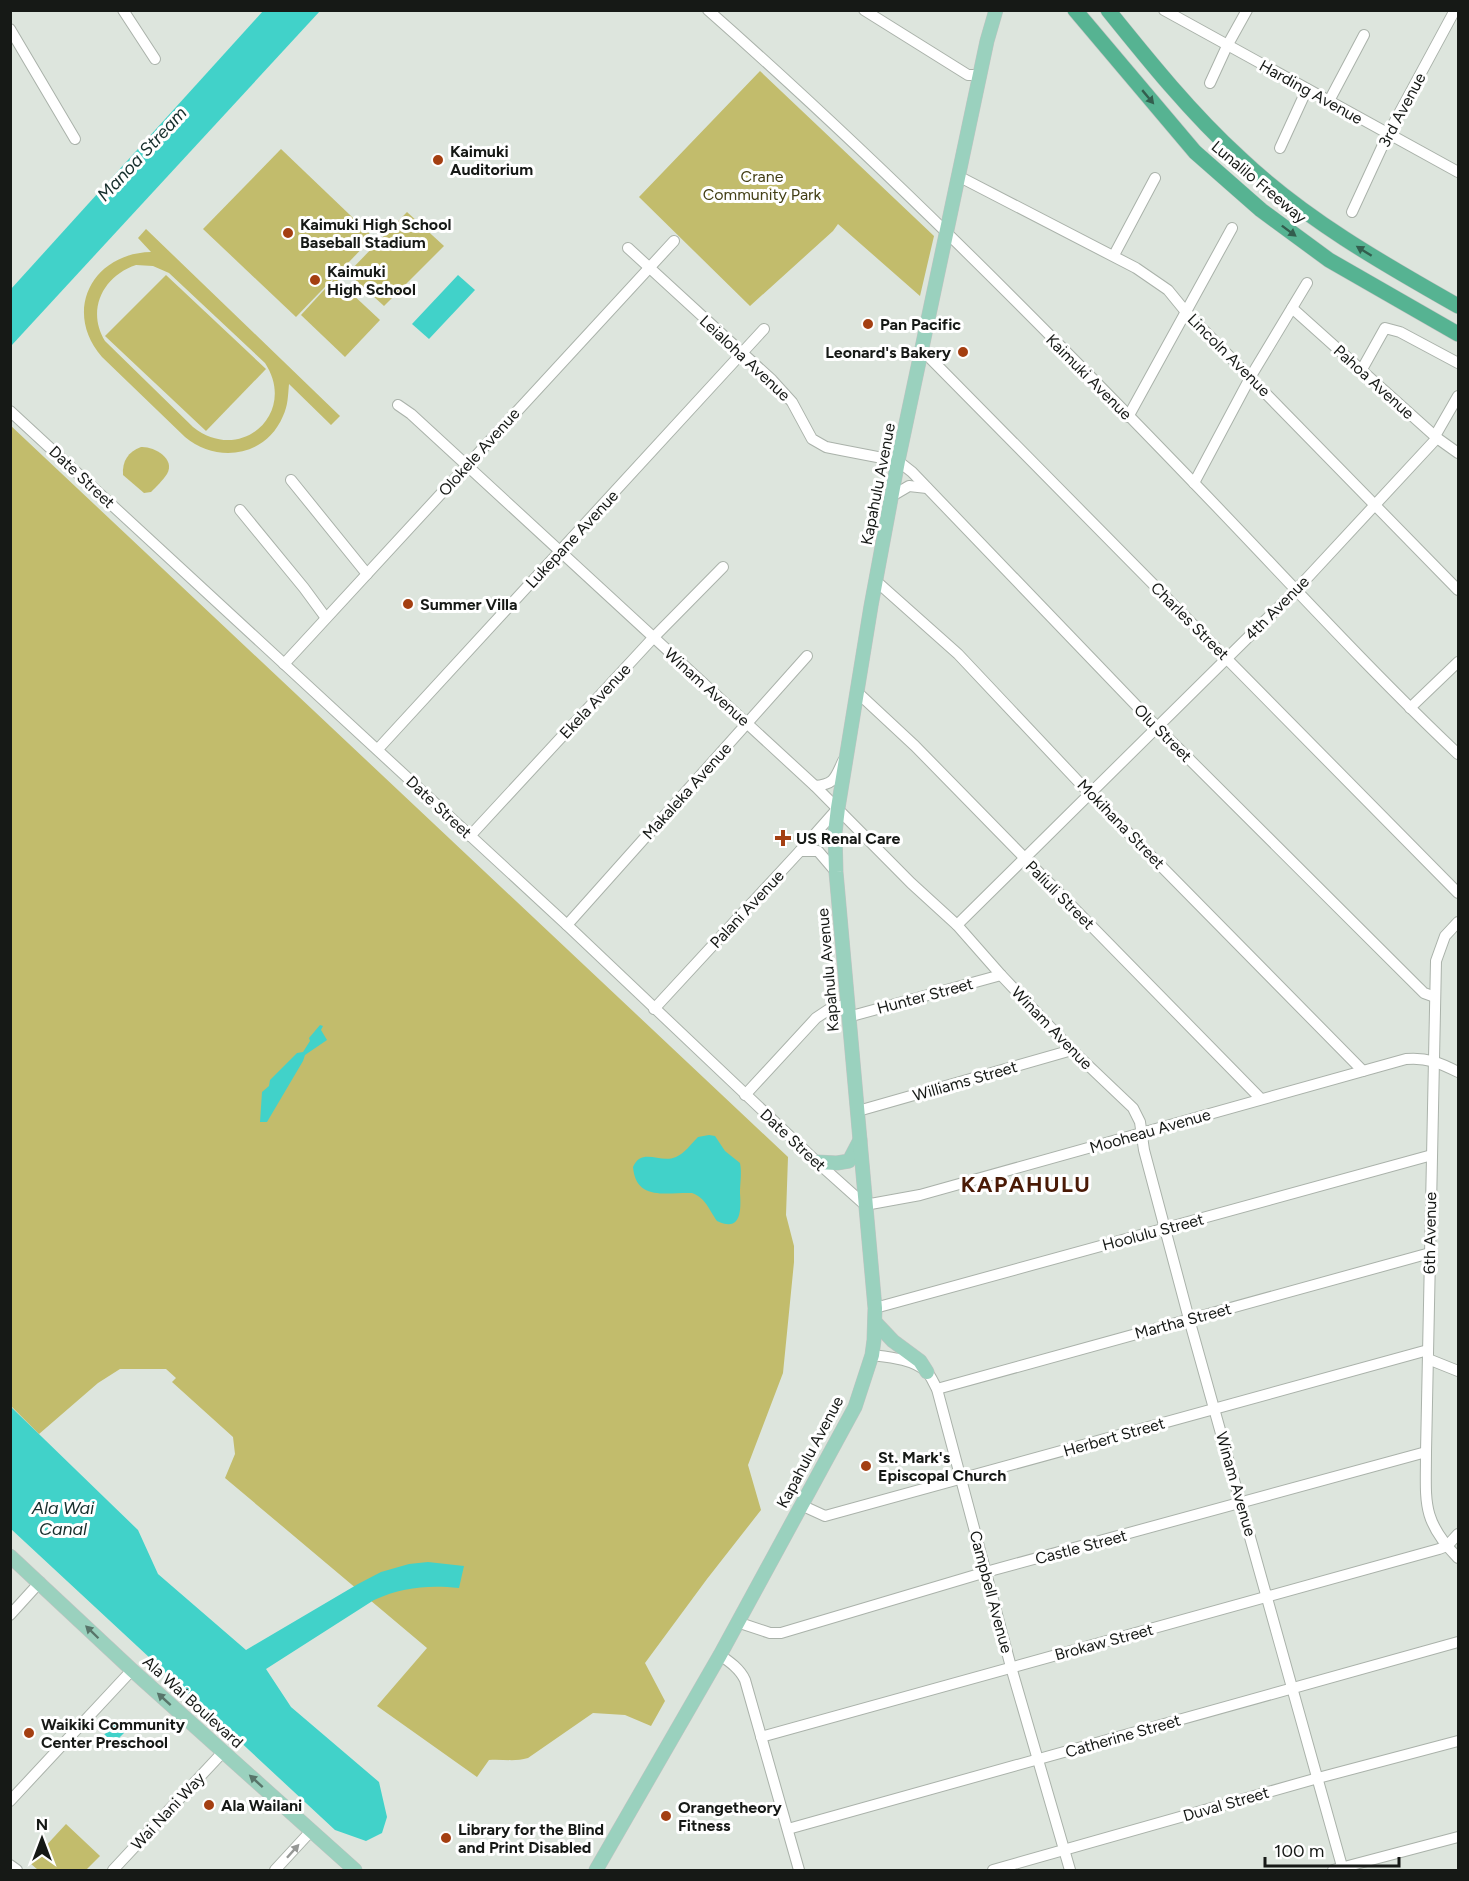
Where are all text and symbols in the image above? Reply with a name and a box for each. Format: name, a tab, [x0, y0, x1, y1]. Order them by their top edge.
street label: Harding Avenue	[1256, 56, 1366, 128]
street label: 3rd Avenue	[1374, 69, 1430, 150]
one-way arrow	[1141, 90, 1153, 105]
water label: Manoa Stream	[93, 102, 191, 206]
street label: Lunalilo Freeway	[1208, 137, 1311, 228]
place label: Kaimuki Auditorium	[450, 142, 533, 179]
marker: Kaimuki Auditorium	[431, 153, 445, 167]
park label: Crane Community Park	[703, 167, 821, 204]
place label: Kaimuki High School Baseball Stadium	[300, 215, 451, 252]
one-way arrow	[1281, 225, 1296, 237]
marker: Kaimuki High School Baseball Stadium	[281, 226, 295, 240]
one-way arrow	[1356, 245, 1372, 256]
place label: Kaimuki High School	[327, 262, 416, 299]
marker: Kaimuki High School	[308, 273, 322, 287]
street label: Lincoln Avenue	[1184, 310, 1275, 401]
street label: Leialoha Avenue	[696, 311, 794, 405]
place label: Pan Pacific	[880, 315, 961, 334]
marker: Pan Pacific	[861, 317, 875, 331]
street label: Kaimuki Avenue	[1042, 330, 1136, 424]
street label: Pahoa Avenue	[1330, 341, 1418, 423]
place label: Leonard's Bakery	[825, 343, 952, 362]
marker: Leonard's Bakery	[956, 345, 970, 359]
street label: Olokele Avenue	[435, 404, 524, 500]
street label: Kapahulu Avenue	[857, 421, 899, 547]
street label: Date Street	[45, 442, 119, 512]
street label: Lukepane Avenue	[522, 486, 622, 592]
street label: 4th Avenue	[1241, 572, 1313, 644]
street label: Charles Street	[1147, 578, 1233, 664]
place label: Summer Villa	[420, 595, 518, 614]
marker: Summer Villa	[401, 597, 415, 611]
street label: Winam Avenue	[661, 644, 754, 730]
street label: Ekela Avenue	[555, 659, 635, 742]
street label: Olu Street	[1130, 700, 1196, 766]
street label: Makaleka Avenue	[639, 739, 736, 843]
street label: Date Street	[402, 772, 476, 842]
street label: Mokihana Street	[1073, 775, 1169, 873]
marker: US Renal Care	[774, 829, 792, 847]
place label: US Renal Care	[796, 829, 901, 848]
street label: Paliuli Street	[1022, 857, 1098, 933]
street label: Palani Avenue	[706, 866, 788, 952]
street label: Kapahulu Avenue	[813, 907, 843, 1032]
street label: Hunter Street	[875, 974, 975, 1018]
street label: Winam Avenue	[1008, 983, 1096, 1074]
street label: Williams Street	[911, 1057, 1019, 1105]
street label: Date Street	[756, 1105, 830, 1175]
street label: Mooheau Avenue	[1087, 1105, 1213, 1157]
district label: KAPAHULU	[961, 1171, 1091, 1198]
street label: 6th Avenue	[1420, 1192, 1440, 1274]
street label: Hoolulu Street	[1100, 1209, 1206, 1255]
street label: Martha Street	[1133, 1299, 1233, 1343]
street label: Kapahulu Avenue	[773, 1393, 848, 1511]
street label: Herbert Street	[1061, 1413, 1167, 1461]
street label: Winam Avenue	[1212, 1430, 1260, 1539]
place label: St. Mark's Episcopal Church	[878, 1448, 1006, 1485]
marker: St. Mark's Episcopal Church	[859, 1459, 873, 1473]
water label: Ala Wai Canal	[31, 1497, 95, 1540]
street label: Castle Street	[1033, 1526, 1129, 1568]
street label: Campbell Avenue	[966, 1529, 1017, 1656]
street label: Brokaw Street	[1053, 1620, 1155, 1664]
one-way arrow	[85, 1626, 100, 1639]
street label: Ala Wai Boulevard	[139, 1652, 247, 1752]
one-way arrow	[157, 1693, 172, 1706]
street label: Catherine Street	[1063, 1710, 1183, 1762]
place label: Waikiki Community Center Preschool	[41, 1715, 186, 1752]
marker: Waikiki Community Center Preschool	[22, 1726, 36, 1740]
street label: Wai Nani Way	[127, 1768, 209, 1854]
one-way arrow	[248, 1774, 263, 1788]
street label: Duval Street	[1181, 1783, 1271, 1825]
place label: Ala Wailani	[221, 1796, 302, 1815]
marker: Ala Wailani	[202, 1798, 216, 1812]
place label: Orangetheory Fitness	[678, 1798, 783, 1835]
north arrow	[12, 1809, 72, 1869]
marker: Orangetheory Fitness	[659, 1809, 673, 1823]
text: N	[36, 1815, 48, 1834]
place label: Library for the Blind and Print Disabled	[458, 1820, 604, 1857]
scale bar	[1265, 1830, 1398, 1868]
marker: Library for the Blind and Print Disabled	[439, 1831, 453, 1845]
text: 100 m	[1274, 1840, 1324, 1862]
one-way arrow	[286, 1844, 299, 1859]

